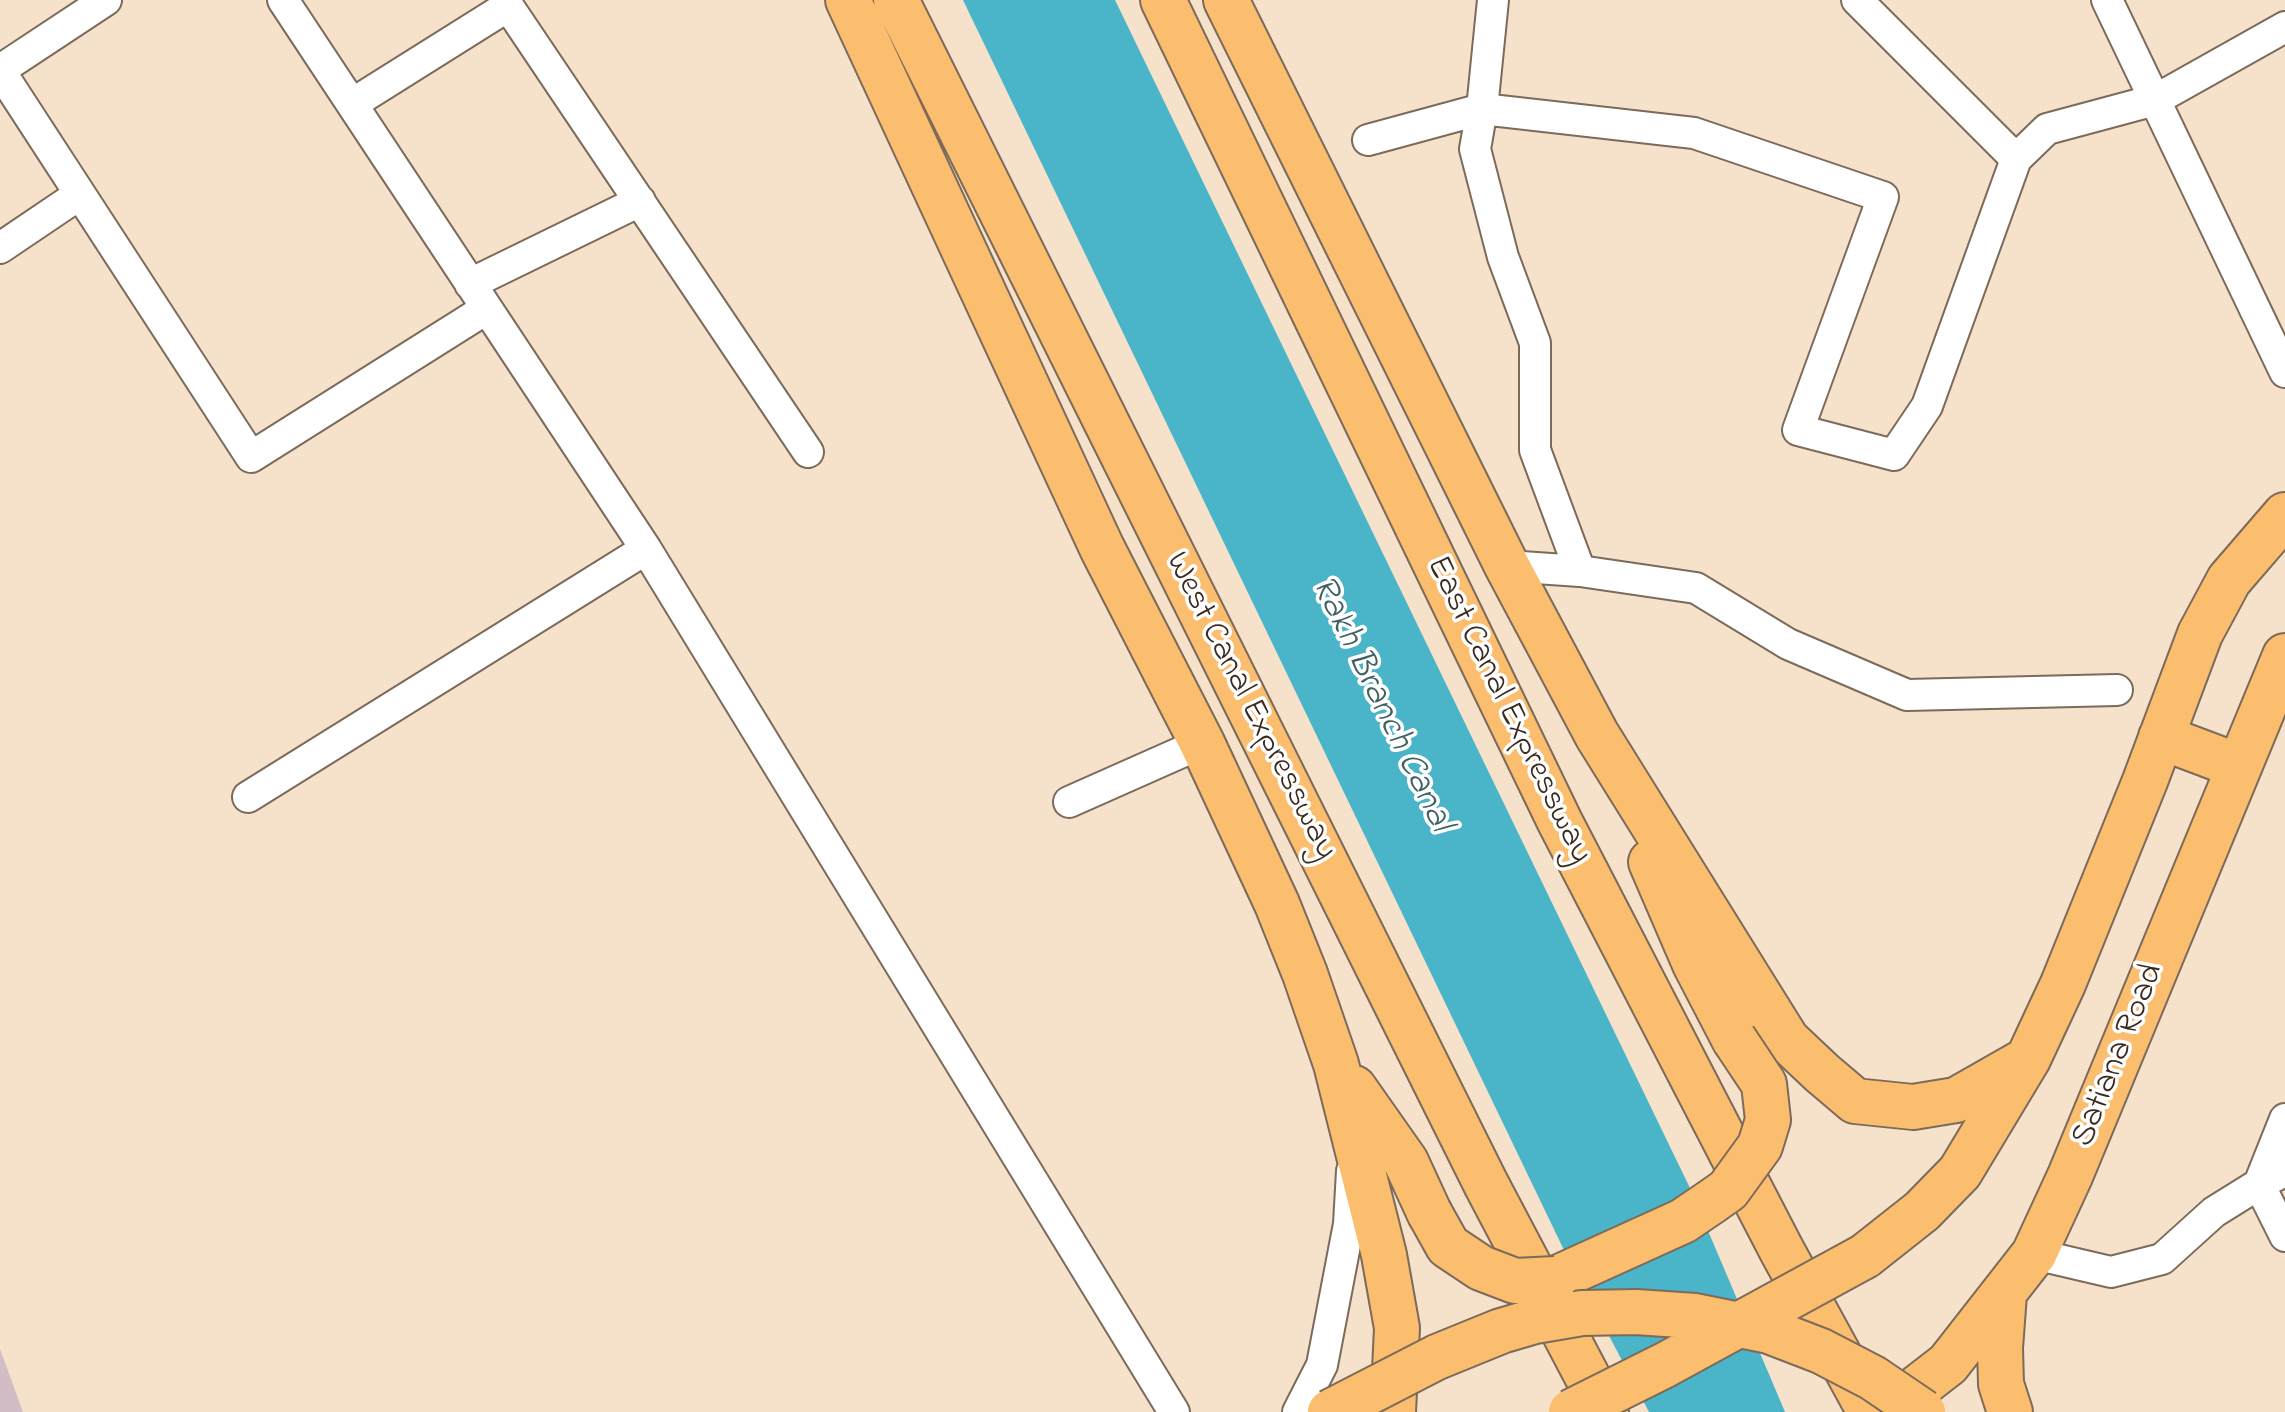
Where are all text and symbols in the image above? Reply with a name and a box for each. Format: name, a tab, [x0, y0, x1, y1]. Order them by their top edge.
street label: West Canal Expressway	[1154, 547, 1344, 867]
street label: East Canal Expressway	[1415, 551, 1599, 871]
water label: Rakh Branch Canal	[1299, 570, 1459, 840]
street label: Satiana Road	[2065, 959, 2175, 1153]

